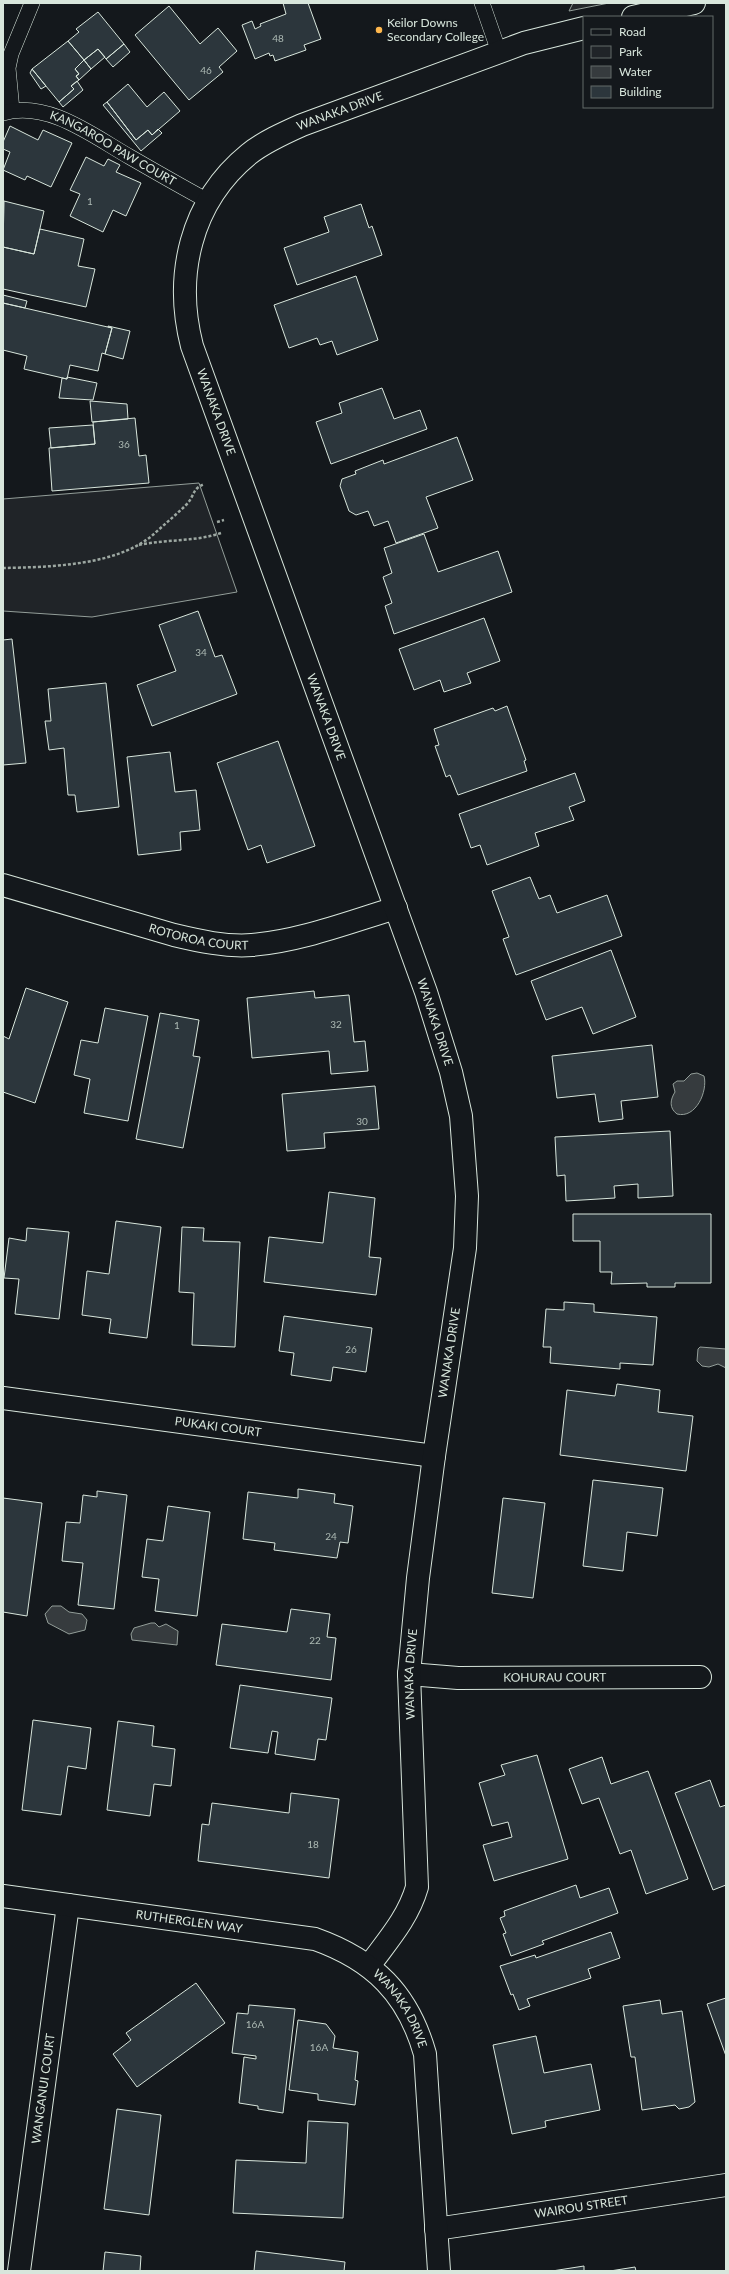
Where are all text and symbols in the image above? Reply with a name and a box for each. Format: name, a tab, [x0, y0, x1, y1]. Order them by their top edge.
place label: Keilor Downs Secondary College	[387, 15, 484, 44]
legend	[583, 16, 713, 108]
text: Road	[619, 24, 646, 39]
marker: Keilor Downs Secondary College	[374, 25, 384, 35]
house number: 48	[272, 32, 284, 44]
text: Park	[619, 44, 643, 59]
house number: 46	[200, 64, 212, 76]
text: Water	[619, 64, 652, 79]
text: Building	[619, 84, 662, 99]
street label: WANAKA DRIVE	[294, 88, 385, 133]
street label: KANGAROO PAW COURT	[48, 107, 179, 189]
house number: 1	[87, 195, 93, 207]
street label: WANAKA DRIVE	[194, 366, 239, 457]
house number: 36	[118, 438, 130, 450]
house number: 34	[195, 646, 207, 658]
street label: WANAKA DRIVE	[304, 671, 349, 762]
street label: ROTOROA COURT	[147, 920, 249, 952]
street label: WANAKA DRIVE	[414, 976, 457, 1068]
house number: 32	[330, 1018, 342, 1030]
house number: 1	[174, 1019, 180, 1031]
house number: 30	[356, 1115, 368, 1127]
street label: WANAKA DRIVE	[435, 1306, 463, 1399]
house number: 26	[345, 1343, 357, 1355]
street label: PUKAKI COURT	[174, 1413, 262, 1440]
house number: 24	[325, 1530, 337, 1542]
street label: WANAKA DRIVE	[401, 1628, 420, 1720]
house number: 22	[309, 1634, 321, 1646]
street label: KOHURAU COURT	[503, 1669, 606, 1685]
house number: 18	[307, 1838, 319, 1850]
street label: RUTHERGLEN WAY	[135, 1906, 244, 1936]
street label: WANAKA DRIVE	[370, 1966, 431, 2050]
house number: 16A	[246, 2018, 264, 2030]
street label: WANGANUI COURT	[28, 2032, 58, 2145]
house number: 16A	[310, 2041, 328, 2053]
street label: WAIROU STREET	[533, 2192, 629, 2221]

